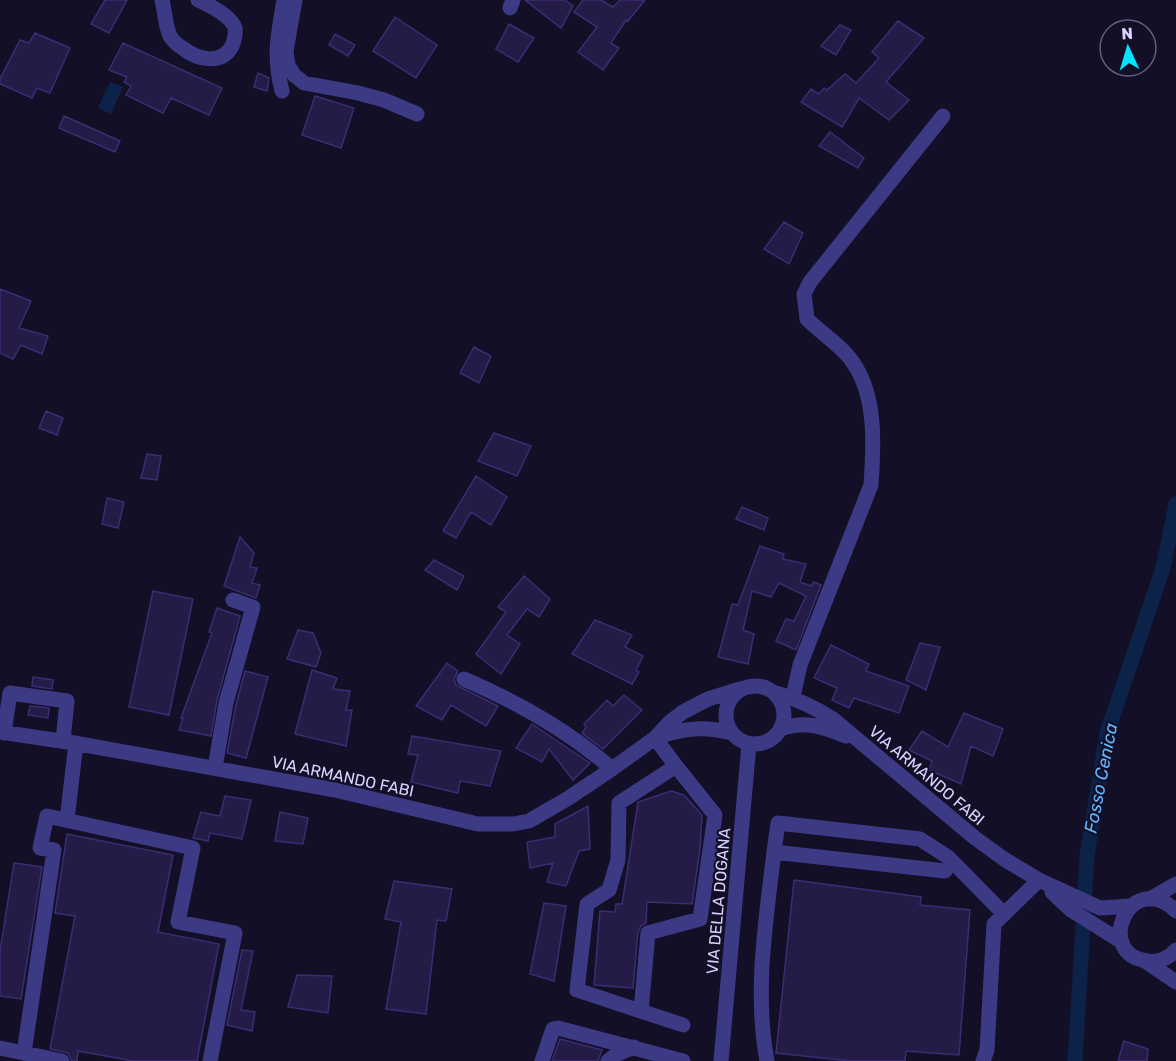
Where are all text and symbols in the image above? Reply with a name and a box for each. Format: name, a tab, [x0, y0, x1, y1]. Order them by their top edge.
north arrow	[1098, 18, 1158, 78]
text: N	[1121, 24, 1133, 43]
water label: Fosso Cenica	[1080, 721, 1123, 835]
street label: VIA ARMANDO FABI	[865, 722, 988, 829]
street label: VIA ARMANDO FABI	[270, 752, 416, 801]
street label: VIA DELLA DOGANA	[703, 827, 734, 975]

